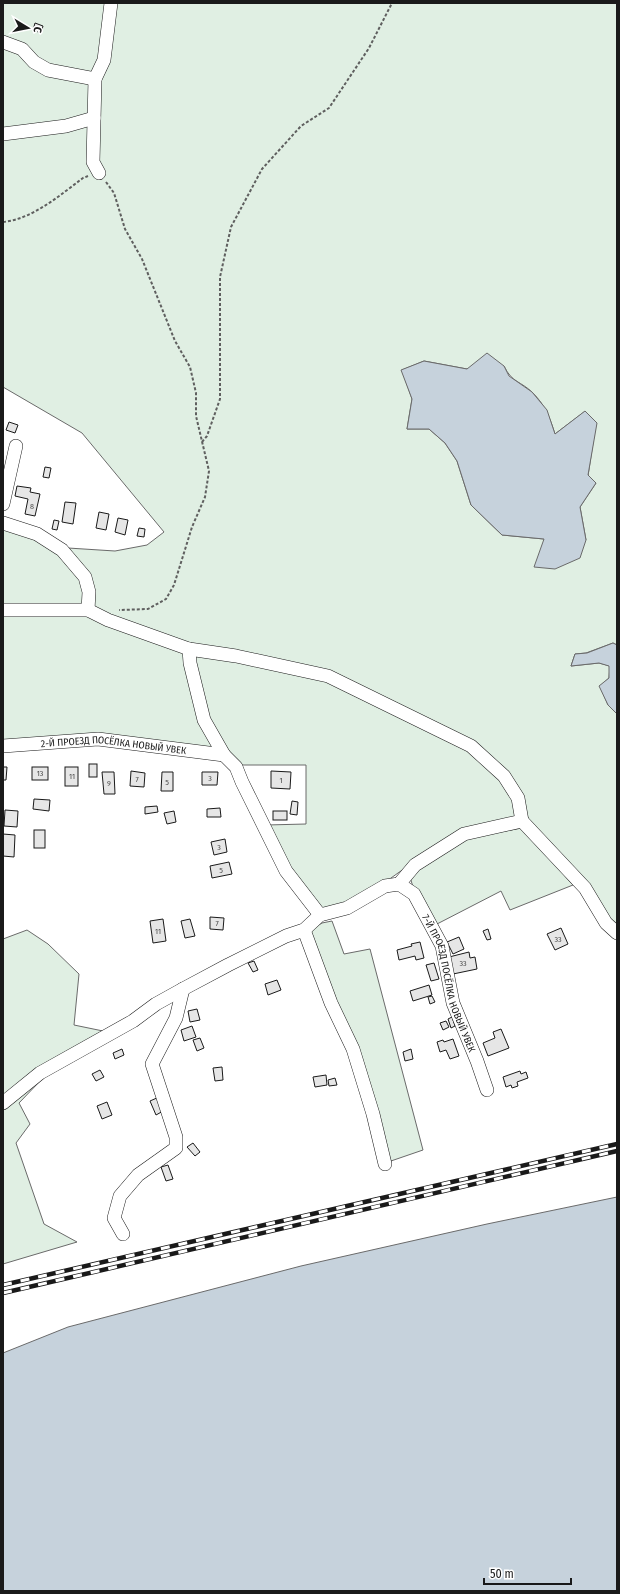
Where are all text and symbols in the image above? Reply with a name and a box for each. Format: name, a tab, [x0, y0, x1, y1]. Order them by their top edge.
north arrow	[8, 8, 48, 48]
text: С	[30, 26, 44, 34]
house number: 8	[30, 502, 34, 511]
street label: 2-Й ПРОЕЗД ПОСЁЛКА НОВЫЙ УВЕК	[40, 734, 188, 757]
house number: 13	[37, 769, 44, 778]
house number: 11	[69, 772, 75, 781]
house number: 3	[208, 774, 212, 783]
house number: 7	[135, 775, 139, 784]
house number: 1	[279, 776, 283, 785]
house number: 5	[165, 778, 169, 787]
house number: 9	[107, 779, 111, 788]
house number: 3	[217, 843, 221, 852]
house number: 5	[219, 866, 223, 875]
street label: 7-Й ПРОЕЗД ПОСЁЛКА НОВЫЙ УВЕК	[419, 912, 478, 1055]
house number: 7	[215, 919, 219, 928]
house number: 11	[155, 927, 161, 936]
house number: 33	[554, 935, 562, 944]
house number: 33	[459, 959, 467, 968]
scale bar	[484, 1560, 571, 1586]
text: 50 m	[490, 1567, 514, 1581]

